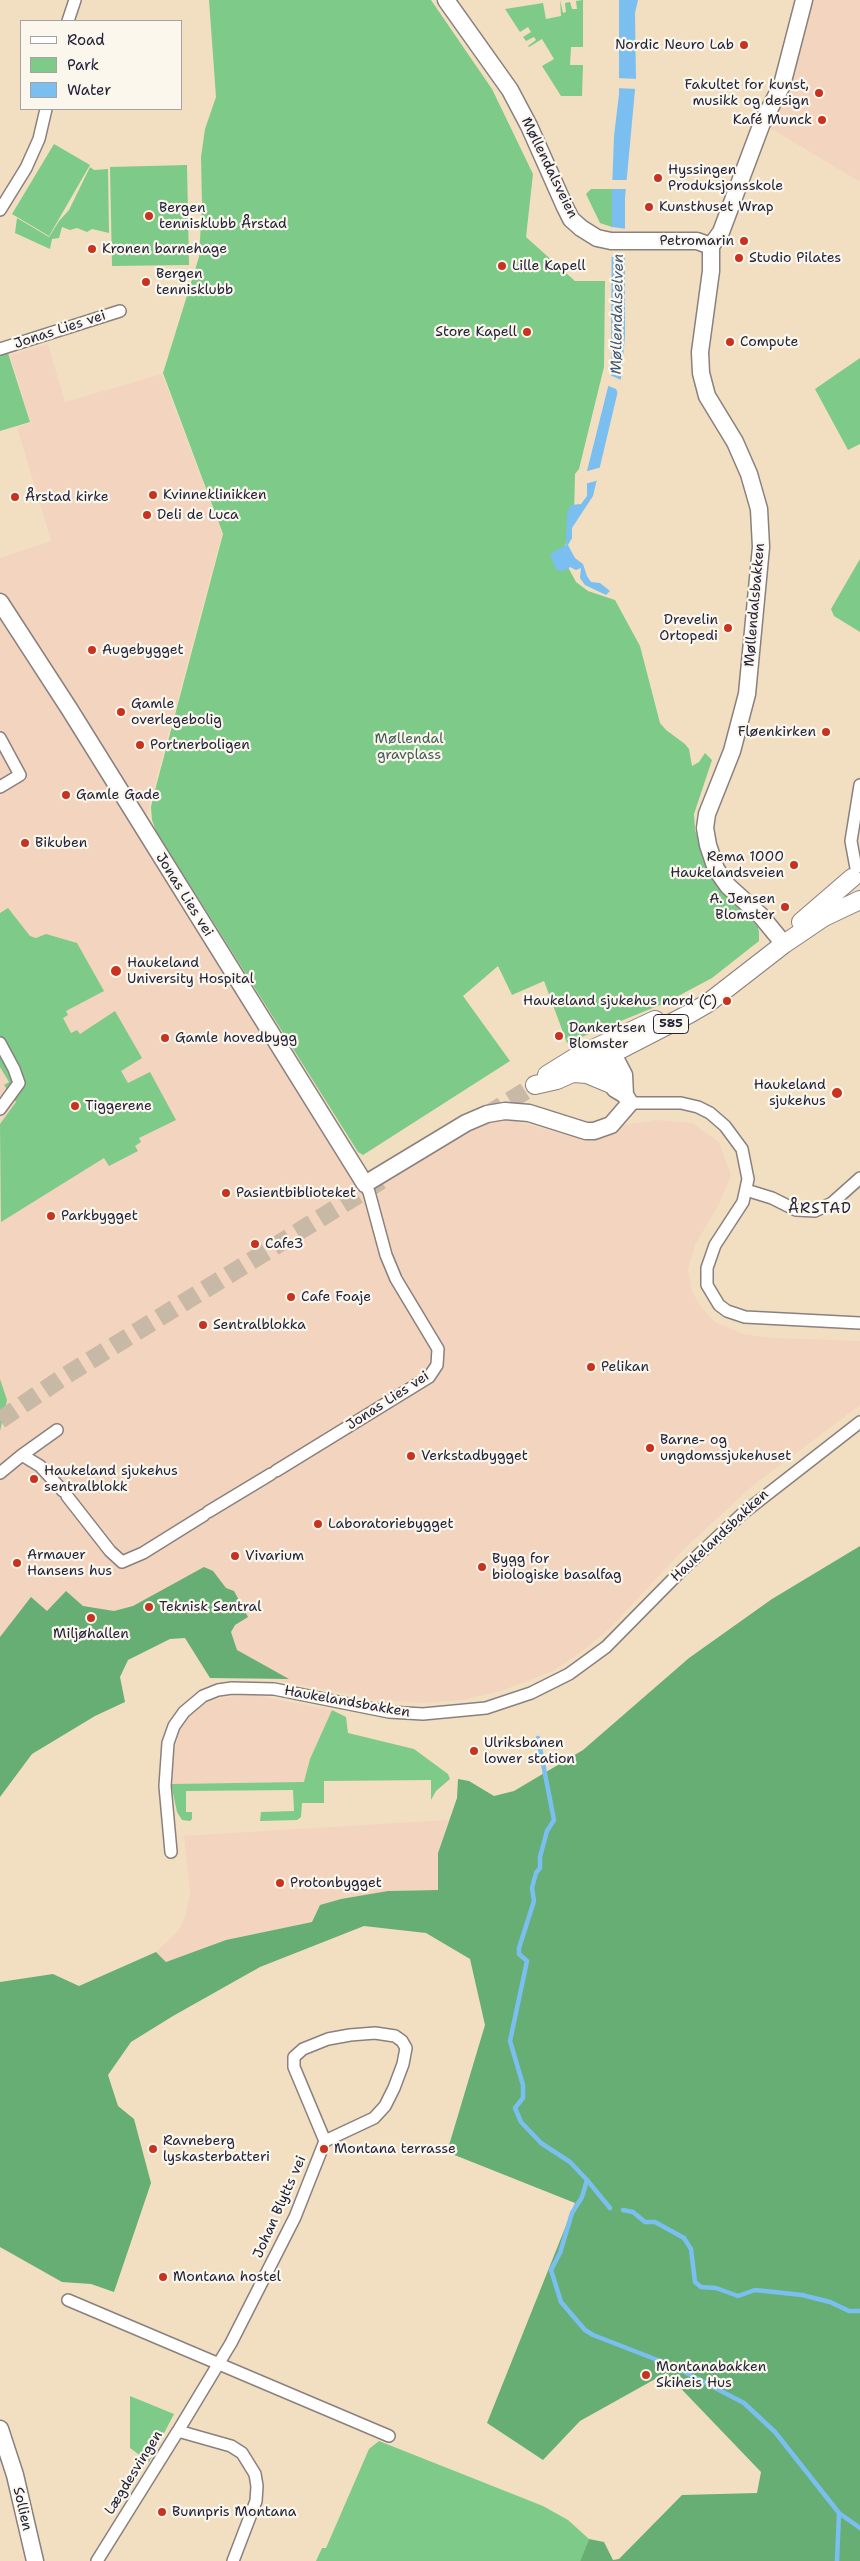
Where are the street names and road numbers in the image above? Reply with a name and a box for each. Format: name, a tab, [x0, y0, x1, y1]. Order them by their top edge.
street label: Møllendalsveien	[517, 115, 581, 221]
street label: Jonas Lies vei	[12, 307, 108, 353]
street label: Møllendalsbakken	[741, 542, 769, 668]
street label: Jonas Lies vei	[152, 850, 216, 940]
road number: 585	[654, 1014, 688, 1034]
street label: Jonas Lies vei	[343, 1368, 433, 1434]
street label: Haukelandsbakken	[668, 1486, 772, 1586]
street label: Haukelandsbakken	[283, 1683, 411, 1721]
street label: Johan Blytts vei	[250, 2153, 310, 2261]
street label: Lægdesvingen	[101, 2428, 167, 2518]
street label: Sollien	[9, 2485, 35, 2533]

